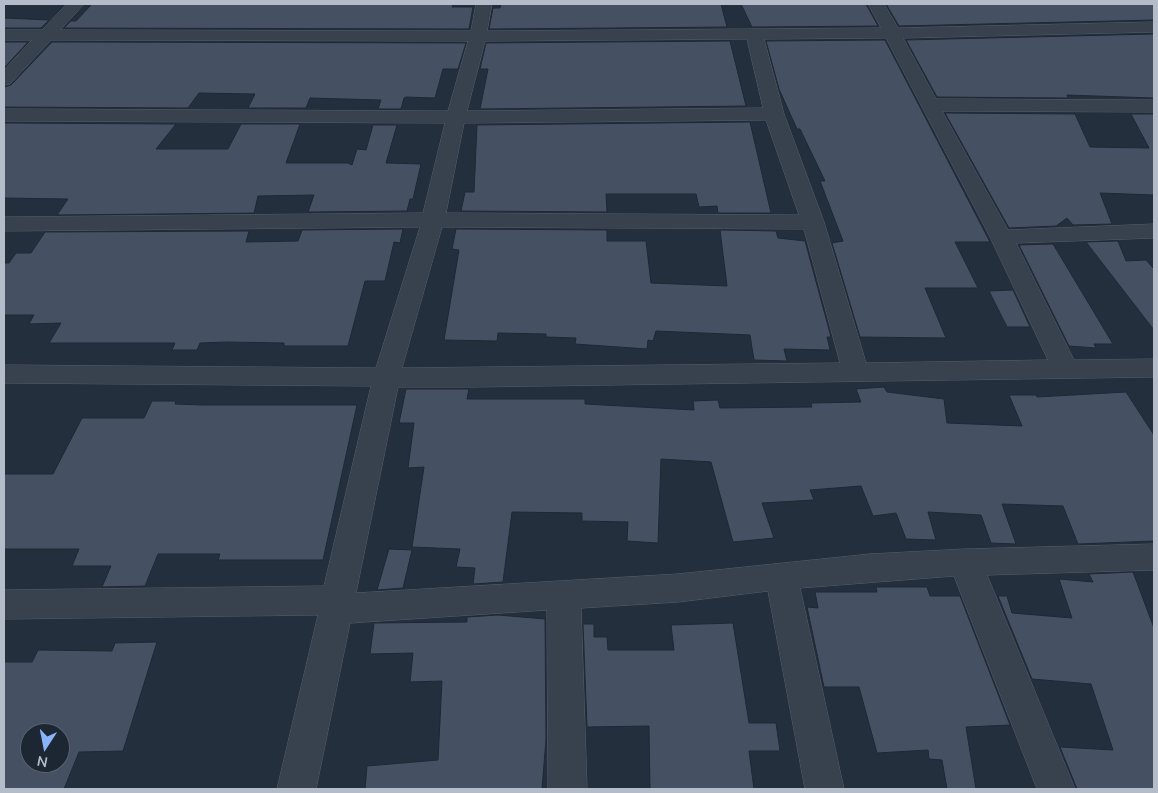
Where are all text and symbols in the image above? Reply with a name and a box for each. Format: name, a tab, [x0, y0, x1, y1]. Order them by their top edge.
north arrow	[20, 723, 70, 773]
text: N	[35, 752, 49, 772]

